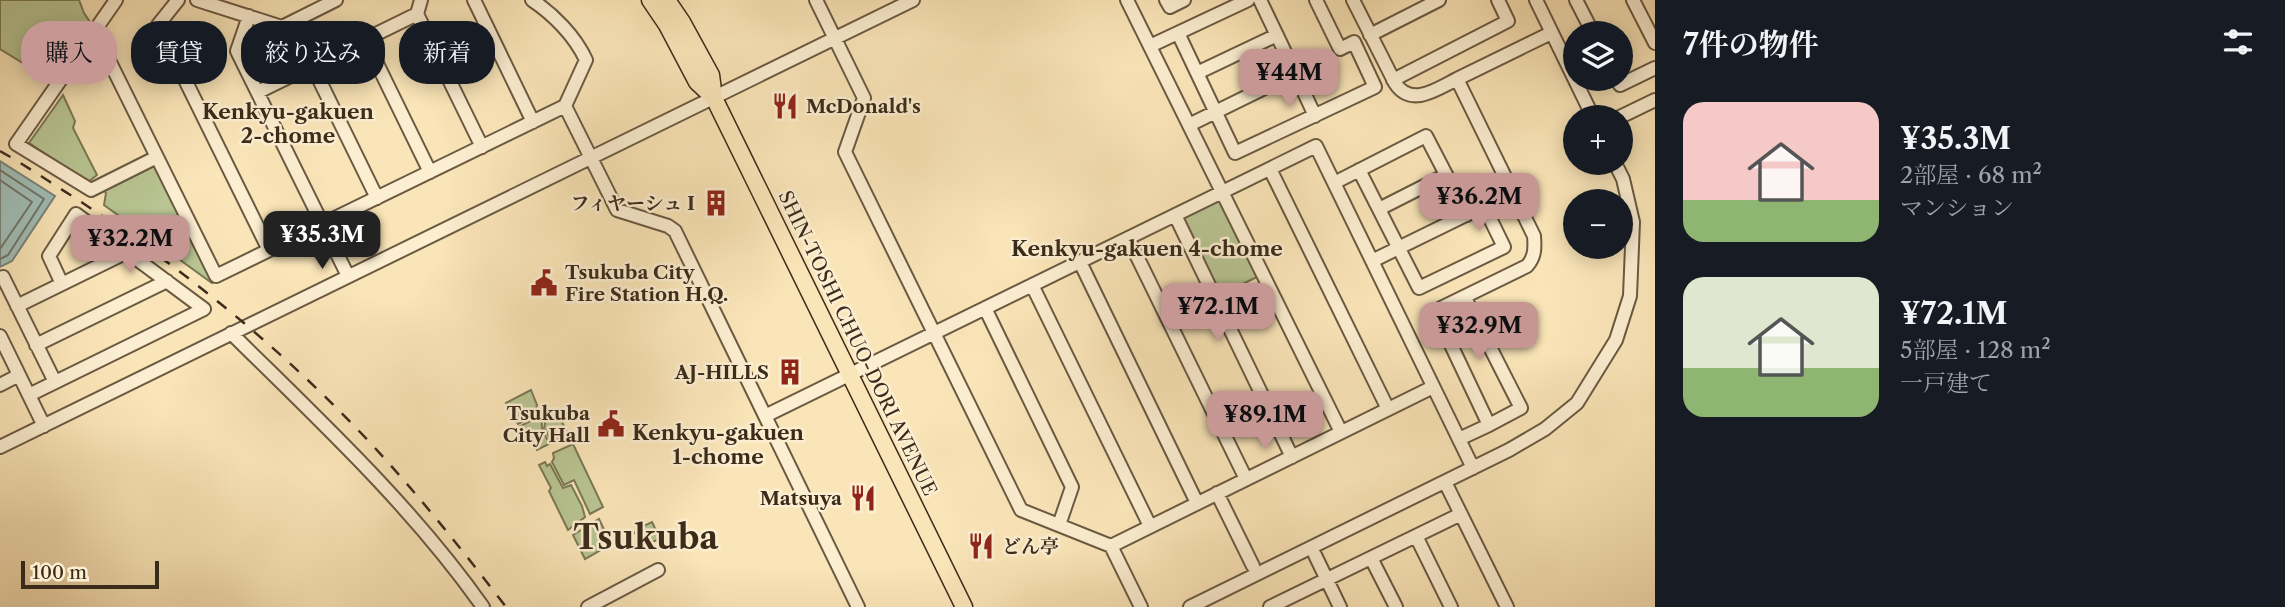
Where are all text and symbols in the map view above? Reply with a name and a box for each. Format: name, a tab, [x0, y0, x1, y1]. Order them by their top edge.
chip: 購入	[21, 21, 117, 84]
chip: 賃貸	[131, 21, 227, 84]
chip: 絞り込み	[241, 21, 385, 84]
chip: 新着	[399, 21, 495, 84]
map controls	[1563, 21, 1633, 259]
button: layers	[1563, 21, 1633, 91]
icon: filters	[2219, 23, 2257, 61]
text: 7件の物件	[1683, 26, 1819, 63]
pin: ¥44M	[1248, 50, 1330, 109]
text: ¥44M	[1255, 58, 1323, 86]
restaurant icon: McDonald's	[770, 91, 800, 121]
place label: McDonald's	[806, 95, 921, 118]
district label: Kenkyu-gakuen 2-chome	[202, 99, 375, 148]
button: +	[1563, 105, 1633, 175]
text: ¥35.3M	[1900, 120, 2011, 157]
icon: home	[1739, 130, 1823, 214]
text: 2部屋 · 68 m²	[1900, 161, 2042, 189]
pin: ¥36.2M	[1422, 174, 1536, 233]
text: ¥36.2M	[1436, 182, 1522, 210]
street label: SHIN-TOSHI CHUO-DORI AVENUE	[773, 187, 942, 500]
building icon: フィヤーシュ I	[701, 188, 731, 218]
button: −	[1563, 189, 1633, 259]
place label: フィヤーシュ I	[571, 192, 695, 215]
text: マンション	[1900, 194, 2014, 222]
pin: ¥35.3M	[265, 212, 379, 271]
pin: ¥32.2M	[73, 216, 187, 275]
text: ¥35.3M	[279, 220, 365, 248]
text: ¥32.2M	[87, 224, 173, 252]
district label: Kenkyu-gakuen 4-chome	[1011, 236, 1283, 261]
place label: Tsukuba City Fire Station H.Q.	[565, 261, 728, 306]
public building icon: Tsukuba City Fire Station H.Q.	[529, 268, 559, 298]
pin: ¥72.1M	[1161, 284, 1275, 343]
text: ¥72.1M	[1177, 292, 1259, 320]
text: ¥72.1M	[1900, 295, 2008, 332]
pin: ¥32.9M	[1422, 302, 1536, 362]
icon: home	[1739, 305, 1823, 389]
text: ¥32.9M	[1436, 311, 1522, 339]
text: 5部屋 · 128 m²	[1900, 336, 2051, 364]
building icon: AJ-HILLS	[775, 357, 805, 387]
place label: AJ-HILLS	[674, 361, 769, 384]
text: 一戸建て	[1900, 369, 1992, 397]
pin: ¥89.1M	[1208, 392, 1322, 451]
text: ¥89.1M	[1223, 400, 1307, 428]
place label: Tsukuba City Hall	[503, 402, 591, 447]
public building icon: Tsukuba City Hall	[596, 409, 626, 439]
district label: Kenkyu-gakuen 1-chome	[632, 420, 805, 469]
restaurant icon: Matsuya	[848, 483, 878, 513]
place label: Matsuya	[760, 487, 843, 510]
district label: Tsukuba	[574, 517, 719, 558]
restaurant icon: どん亭	[966, 531, 996, 561]
place label: どん亭	[1002, 535, 1059, 558]
scale bar	[21, 558, 159, 590]
text: 100 m	[32, 561, 87, 584]

